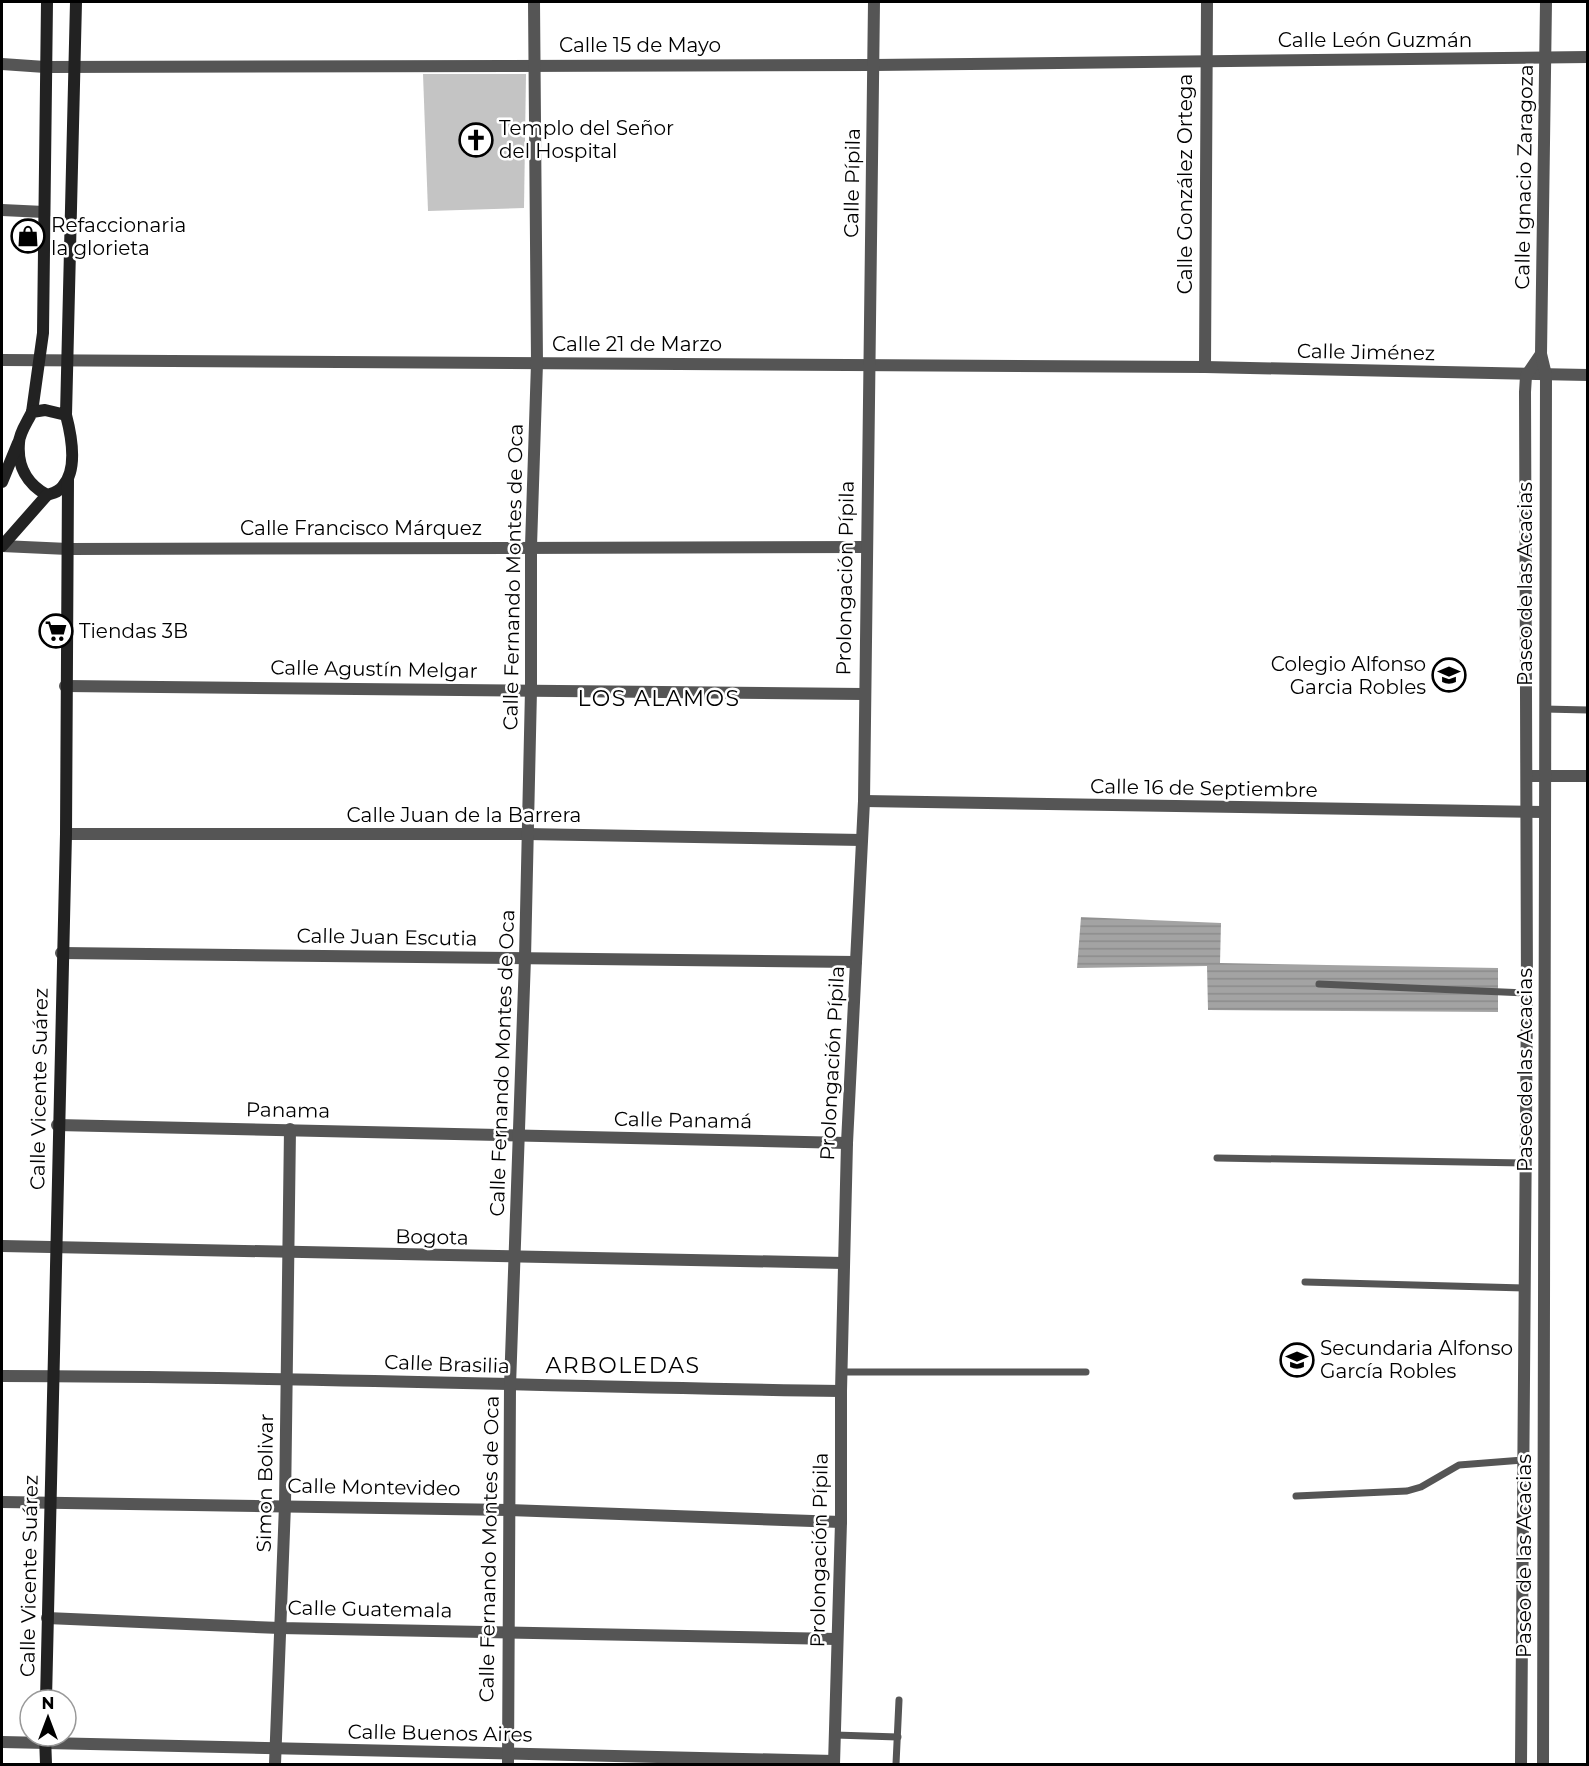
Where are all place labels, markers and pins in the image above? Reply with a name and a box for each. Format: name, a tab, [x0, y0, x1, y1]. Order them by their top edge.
place label: Templo del Señor del Hospital	[499, 116, 674, 163]
church icon: Templo del Señor del Hospital	[458, 122, 494, 158]
place label: Refaccionaria la glorieta	[51, 213, 186, 260]
shop icon: Refaccionaria la glorieta	[10, 218, 46, 254]
supermarket icon: Tiendas 3B	[38, 613, 74, 649]
place label: Tiendas 3B	[79, 619, 188, 643]
place label: Colegio Alfonso Garcia Robles	[1271, 652, 1426, 699]
school or university icon: Colegio Alfonso Garcia Robles	[1431, 657, 1467, 693]
place label: Secundaria Alfonso García Robles	[1320, 1336, 1513, 1383]
school or university icon: Secundaria Alfonso García Robles	[1279, 1342, 1315, 1378]

